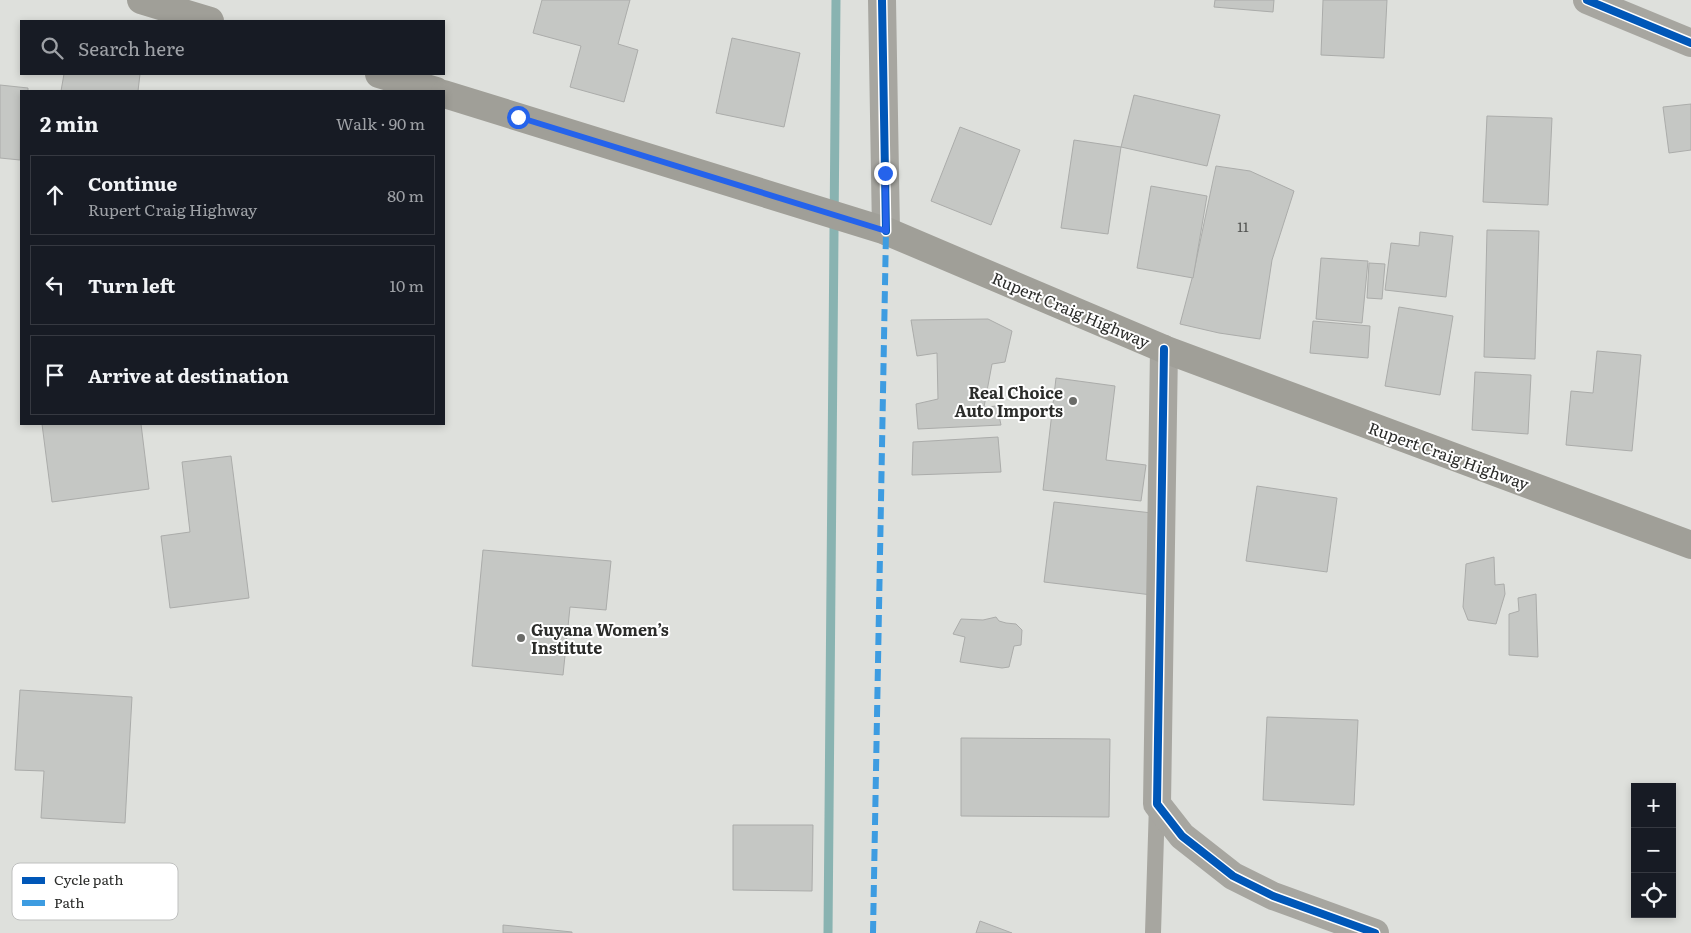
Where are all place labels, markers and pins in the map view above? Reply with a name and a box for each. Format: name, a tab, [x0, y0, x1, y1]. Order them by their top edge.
place label: Real Choice Auto Imports	[955, 380, 1063, 422]
marker: Real Choice Auto Imports	[1067, 395, 1079, 407]
place label: Guyana Women’s Institute	[531, 617, 669, 659]
marker: Guyana Women’s Institute	[515, 632, 527, 644]

